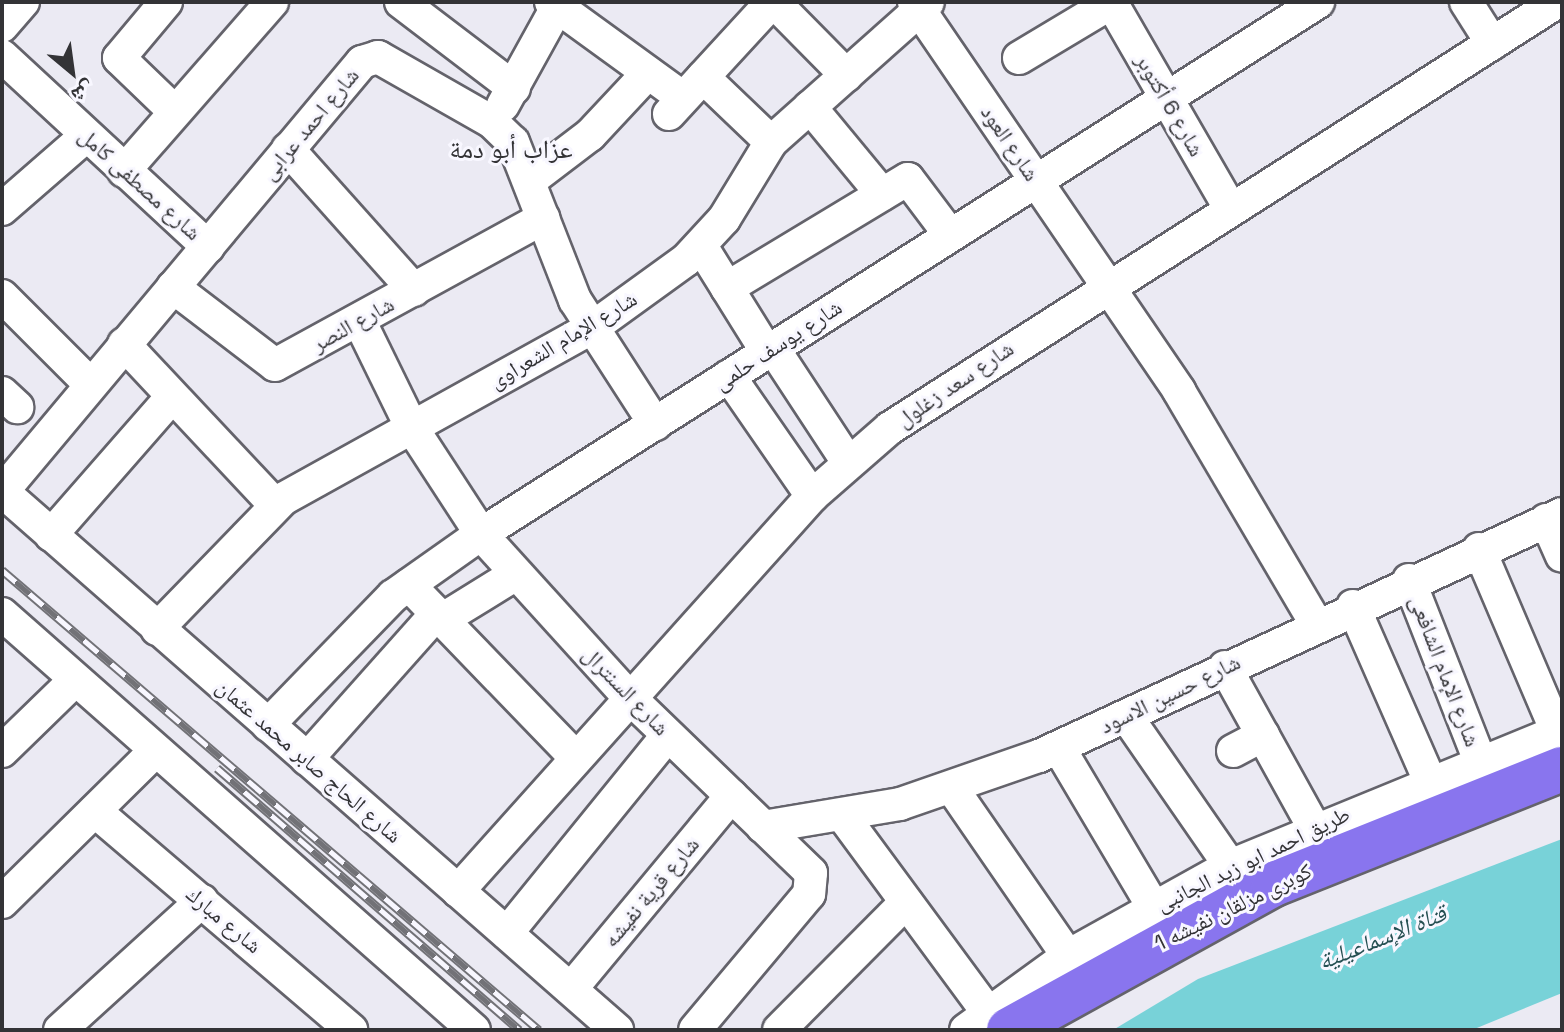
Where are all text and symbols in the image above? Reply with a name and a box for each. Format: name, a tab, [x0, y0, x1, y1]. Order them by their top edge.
north arrow	[32, 32, 112, 112]
street label: شارع 6 أكتوبر	[1130, 49, 1210, 161]
street label: شارع احمد عرابى	[255, 63, 365, 185]
text: ش	[67, 75, 101, 111]
street label: شارع العود	[975, 100, 1045, 186]
street label: شارع مصطفى كامل	[73, 122, 207, 246]
district label: عزاب أبو دمة	[449, 134, 573, 166]
street label: شارع الإمام الشعراوى	[484, 285, 642, 395]
street label: شارع النصر	[307, 291, 399, 357]
street label: شارع يوسف حلمى	[709, 294, 847, 396]
street label: شارع سعد زغلول	[891, 335, 1019, 433]
street label: شارع الإمام الشافعى	[1404, 592, 1486, 750]
street label: شارع السنترال	[577, 641, 675, 741]
street label: شارع حسين الاسود	[1095, 649, 1245, 739]
street label: شارع الحاج صابر محمد عثمان	[211, 673, 407, 849]
street label: طريق احمد ابو زيد الجانبى	[1152, 801, 1354, 917]
street label: شارع قرية نفيشه	[597, 832, 705, 952]
street label: كوبرى مزلقان نفيشه 1	[1150, 858, 1316, 956]
street label: شارع مبارك	[181, 881, 267, 959]
water label: قناة الإسماعيلية	[1314, 898, 1450, 976]

